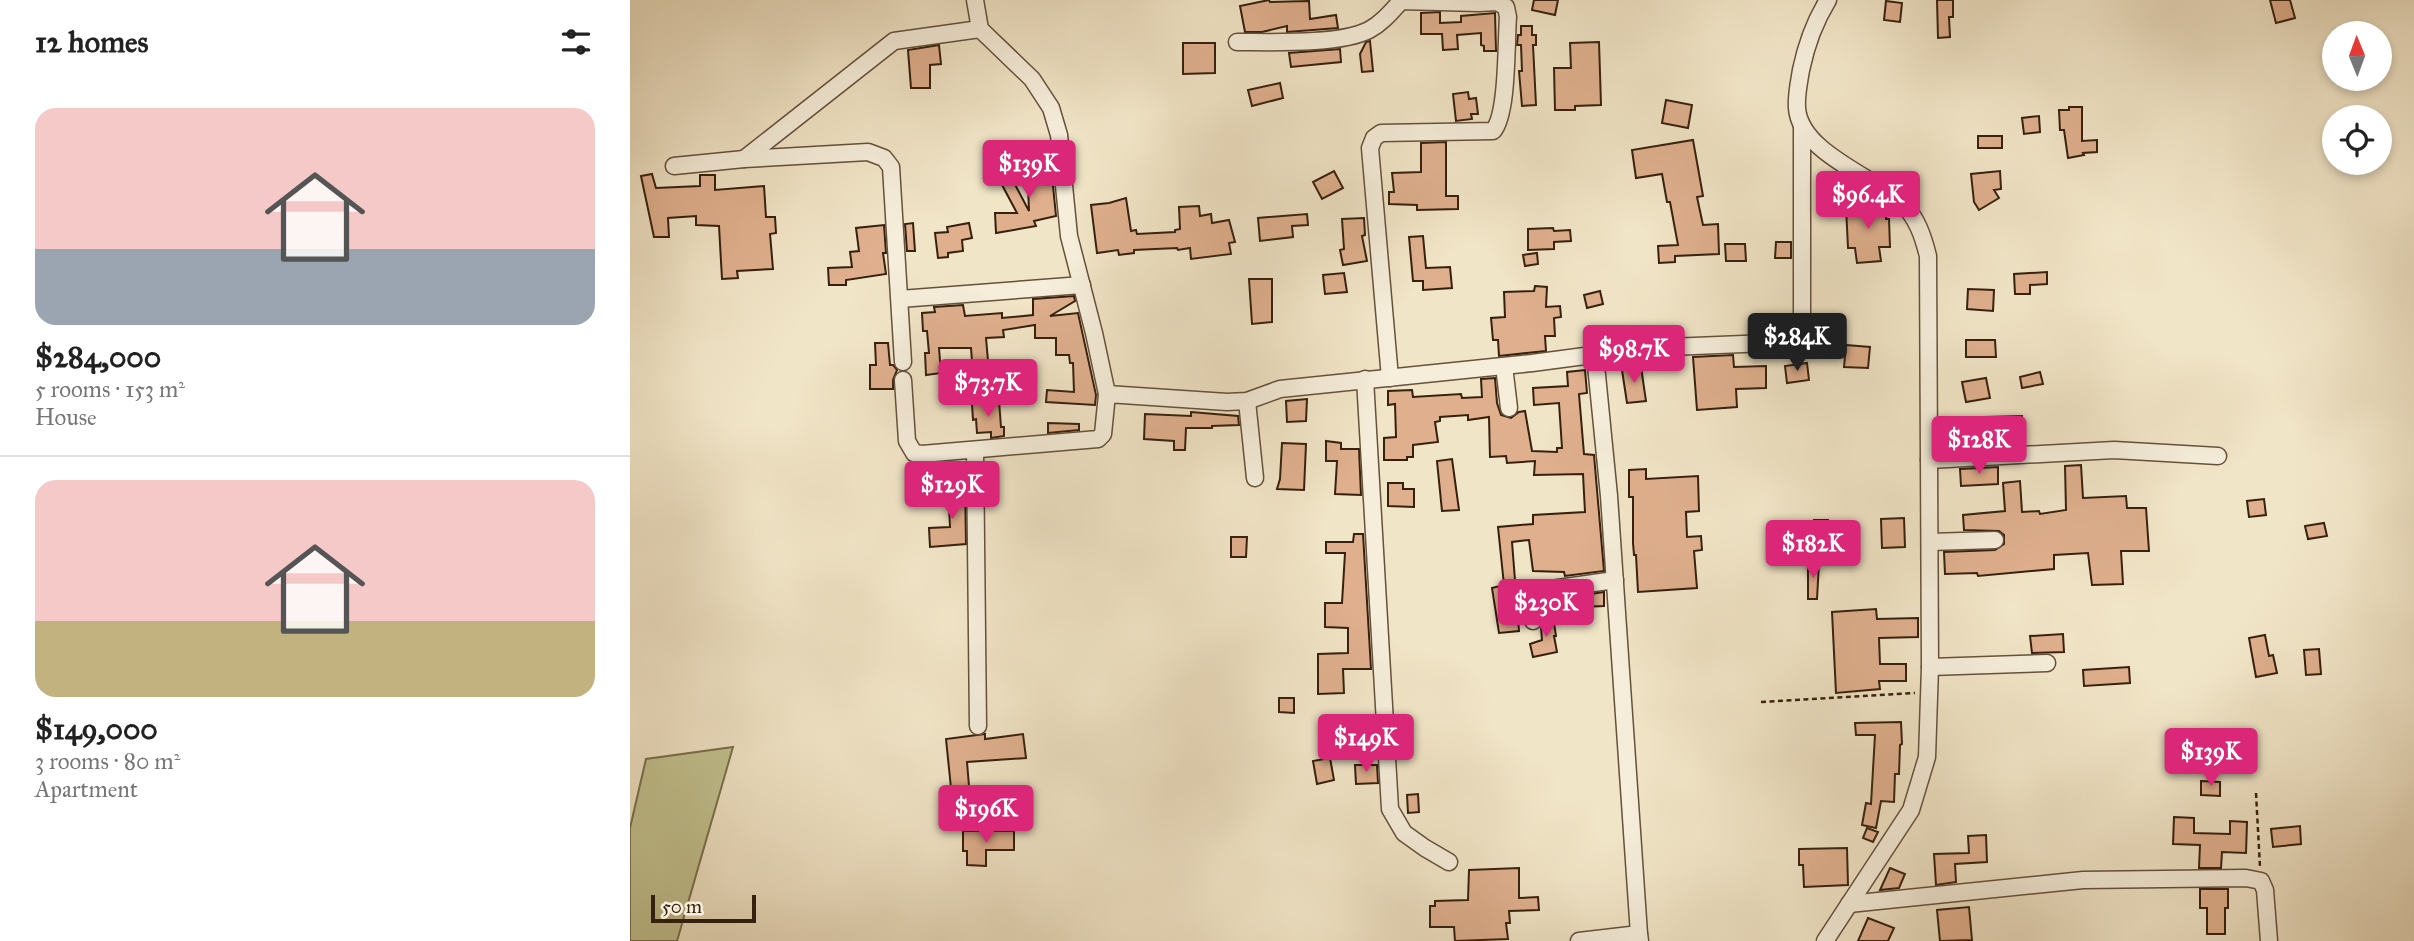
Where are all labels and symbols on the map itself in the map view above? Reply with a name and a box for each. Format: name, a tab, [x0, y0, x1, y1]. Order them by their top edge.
north arrow	[2322, 21, 2392, 91]
pin: $139K	[980, 140, 1078, 200]
pin: $96.4K	[1811, 172, 1925, 231]
pin: $284K	[1748, 314, 1846, 373]
pin: $98.7K	[1577, 326, 1691, 385]
pin: $73.7K	[931, 360, 1045, 419]
pin: $128K	[1930, 416, 2028, 476]
pin: $129K	[903, 462, 1001, 521]
pin: $182K	[1764, 520, 1862, 580]
pin: $230K	[1497, 580, 1595, 639]
pin: $149K	[1317, 714, 1415, 774]
pin: $139K	[2162, 728, 2260, 788]
pin: $196K	[937, 786, 1035, 845]
scale bar	[651, 892, 756, 924]

